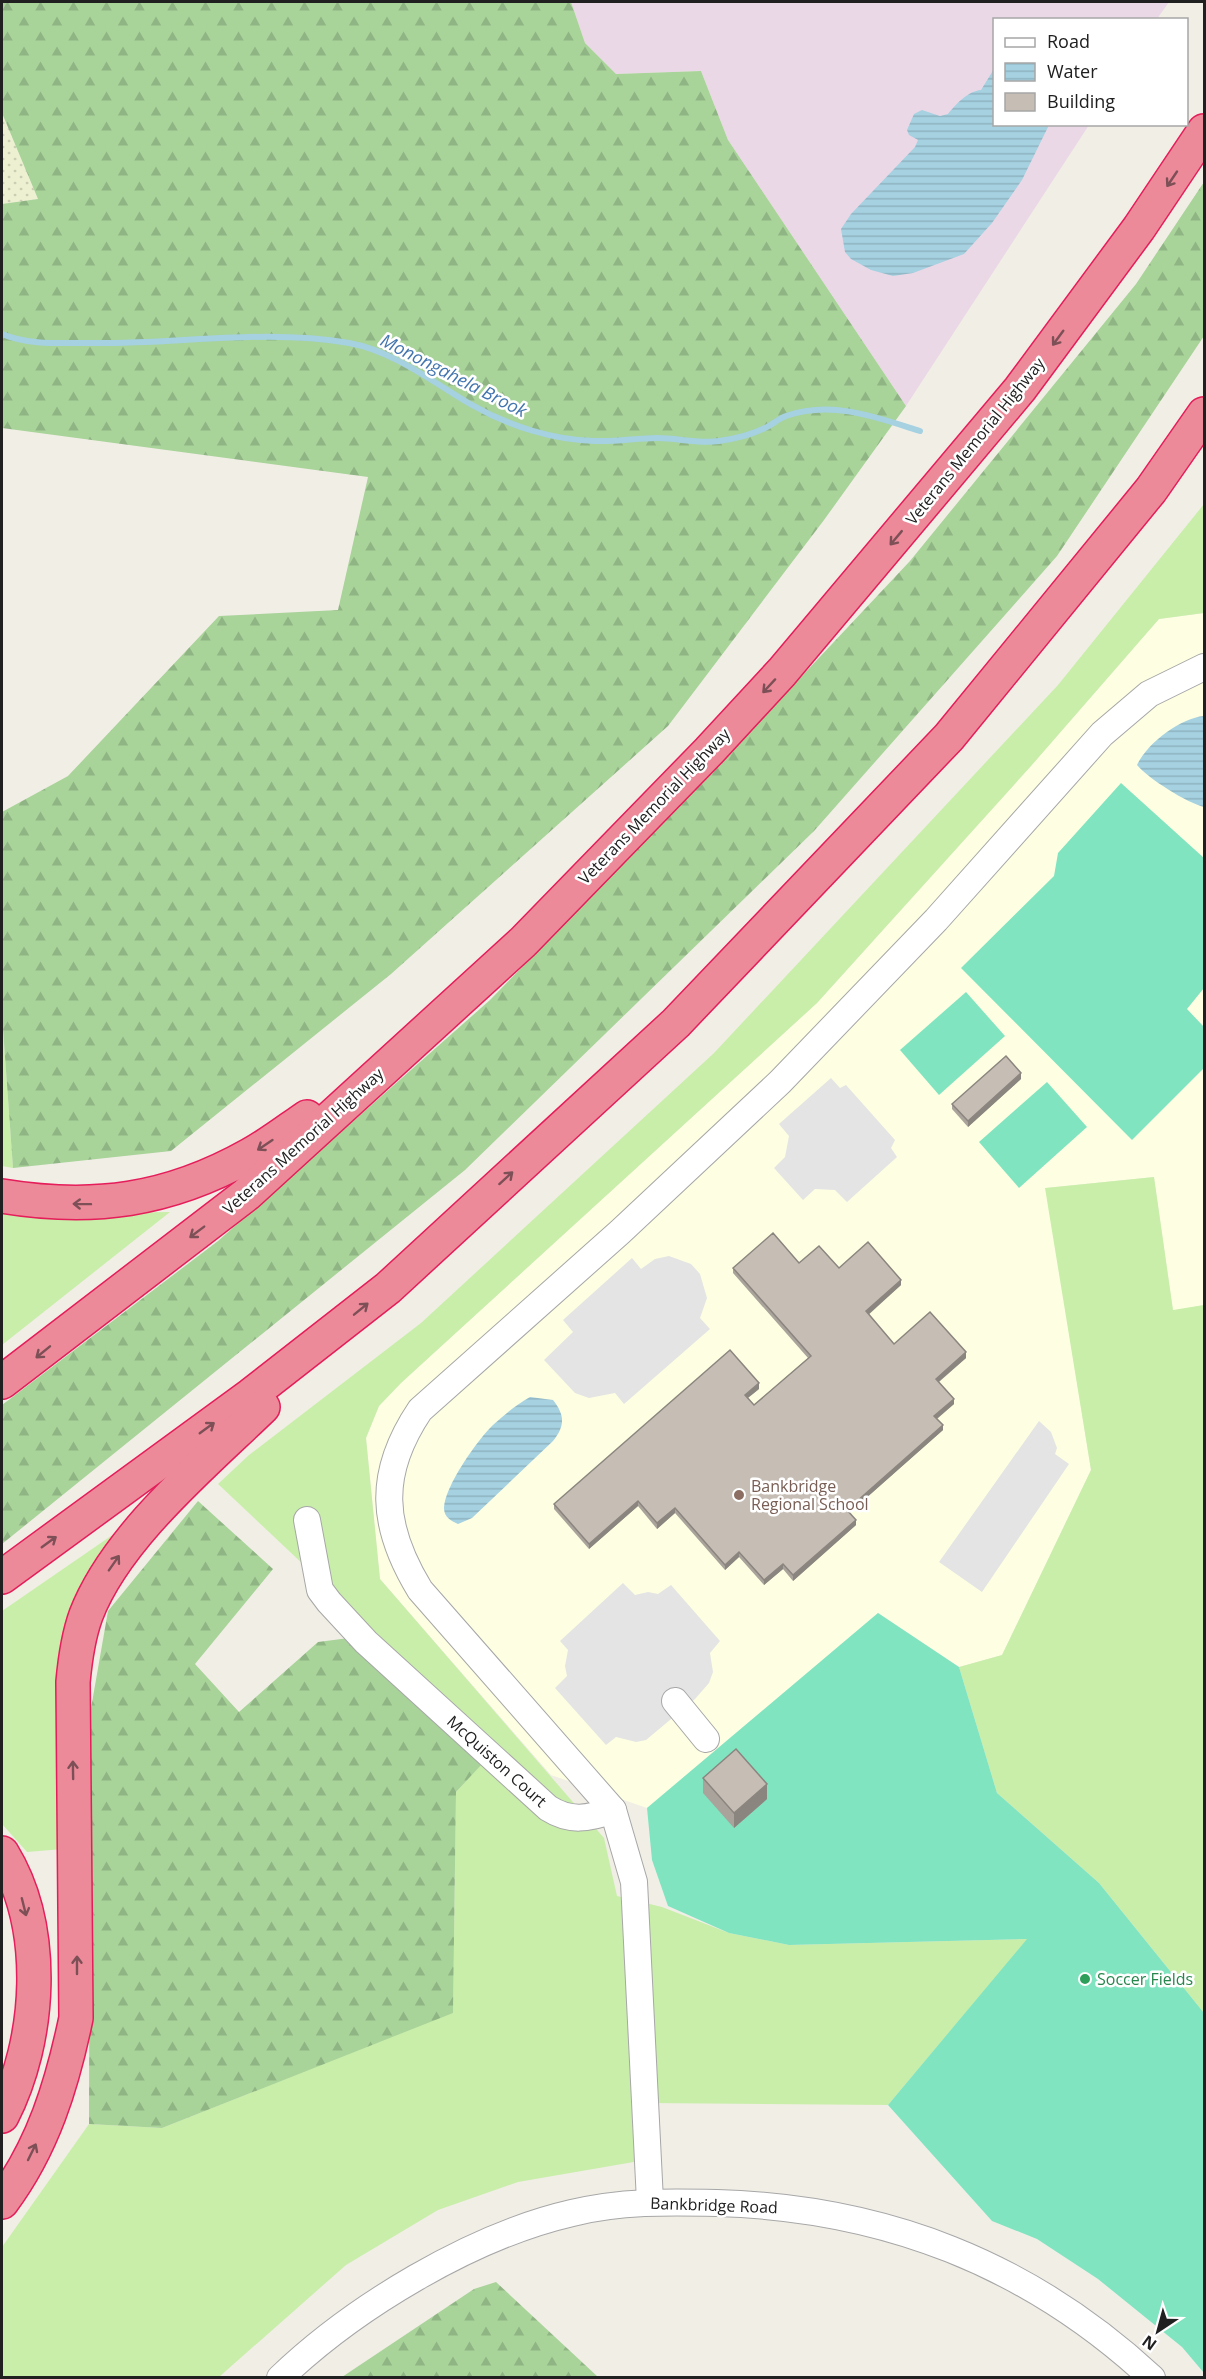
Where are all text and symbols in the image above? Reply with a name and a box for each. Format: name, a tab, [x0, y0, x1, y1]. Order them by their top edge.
legend	[993, 18, 1188, 126]
text: Road	[1047, 29, 1090, 53]
text: Water	[1047, 59, 1098, 83]
text: Building	[1047, 89, 1115, 113]
one-way arrow	[1166, 171, 1178, 187]
water label: Monongahela Brook	[377, 328, 532, 423]
one-way arrow	[1052, 329, 1064, 345]
street label: Veterans Memorial Highway	[901, 352, 1050, 529]
one-way arrow	[889, 530, 903, 545]
one-way arrow	[762, 679, 776, 694]
street label: Veterans Memorial Highway	[573, 722, 735, 889]
street label: Veterans Memorial Highway	[218, 1062, 389, 1219]
one-way arrow	[257, 1139, 274, 1151]
one-way arrow	[498, 1171, 513, 1185]
one-way arrow	[72, 1198, 92, 1209]
one-way arrow	[189, 1225, 205, 1238]
one-way arrow	[353, 1302, 368, 1316]
one-way arrow	[35, 1345, 51, 1358]
one-way arrow	[198, 1421, 214, 1434]
place label: Bankbridge Regional School	[751, 1475, 869, 1515]
marker: Bankbridge Regional School	[732, 1488, 746, 1502]
one-way arrow	[40, 1536, 56, 1549]
one-way arrow	[108, 1555, 120, 1572]
street label: McQuiston Court	[442, 1710, 552, 1812]
one-way arrow	[67, 1761, 78, 1781]
one-way arrow	[19, 1897, 31, 1916]
one-way arrow	[71, 1955, 83, 1975]
place label: Soccer Fields	[1097, 1968, 1193, 1990]
marker: Soccer Fields	[1078, 1972, 1092, 1986]
one-way arrow	[27, 2144, 39, 2162]
street label: Bankbridge Road	[650, 2192, 778, 2218]
north arrow	[1128, 2301, 1188, 2361]
text: N	[1137, 2330, 1161, 2356]

